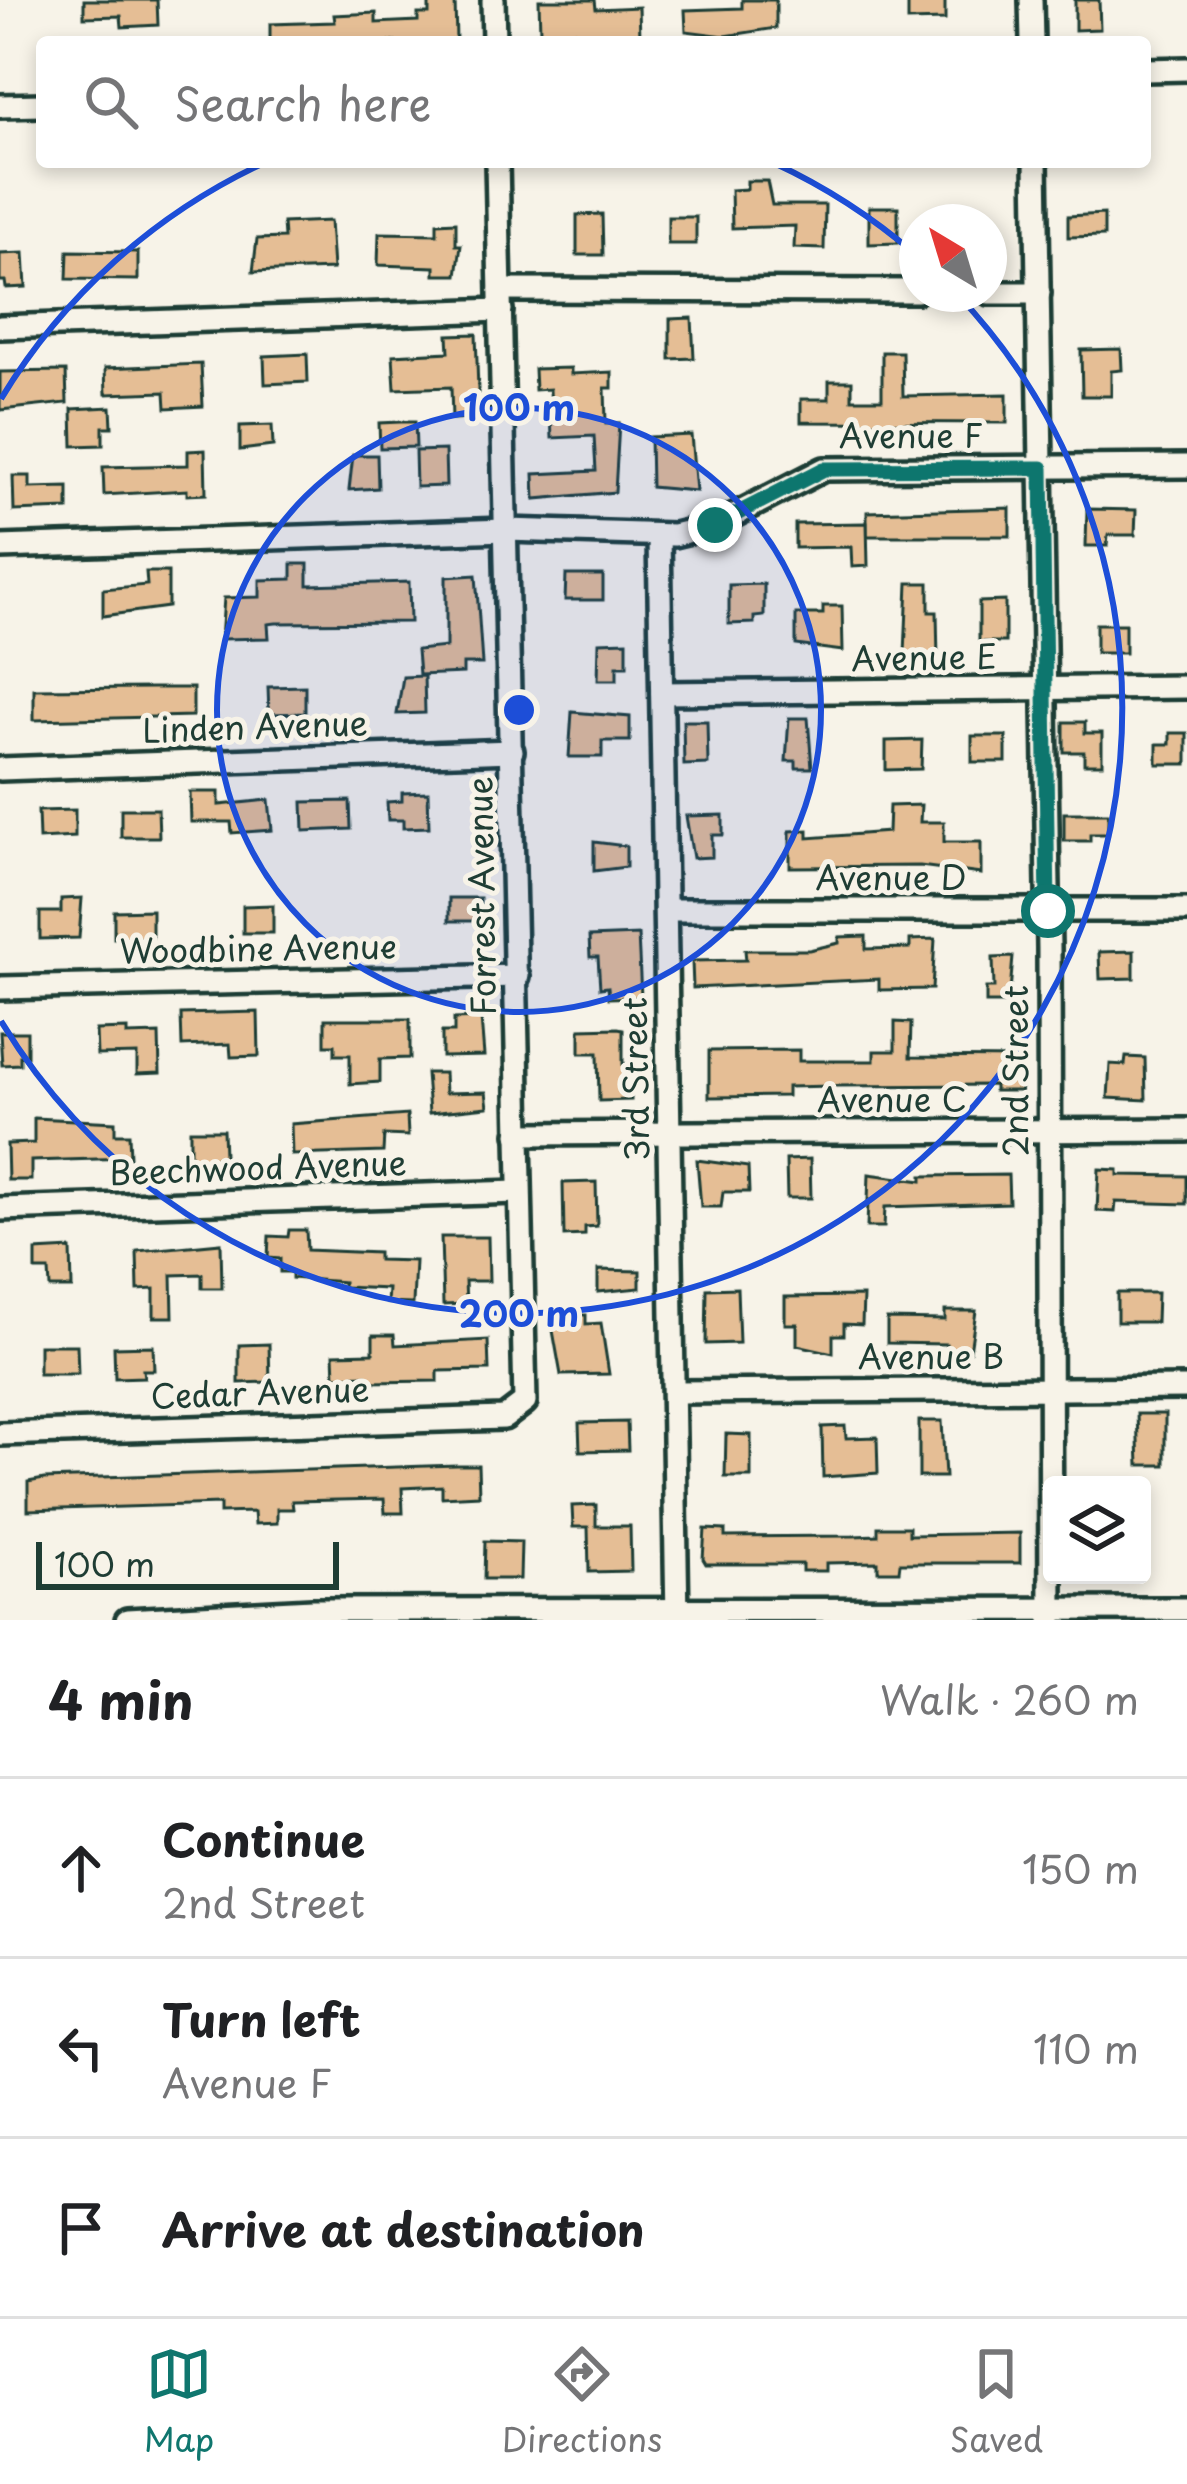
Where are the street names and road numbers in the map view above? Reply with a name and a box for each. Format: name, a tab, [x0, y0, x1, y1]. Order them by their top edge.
street label: Avenue F	[839, 409, 983, 459]
street label: Avenue E	[851, 630, 997, 682]
street label: Linden Avenue	[141, 696, 368, 754]
street label: Forrest Avenue	[453, 776, 507, 1016]
street label: Avenue D	[815, 851, 967, 901]
street label: Woodbine Avenue	[119, 920, 397, 974]
street label: 2nd Street	[989, 985, 1039, 1157]
street label: 3rd Street	[608, 997, 660, 1162]
street label: Avenue C	[817, 1073, 967, 1123]
street label: Beechwood Avenue	[108, 1136, 407, 1196]
street label: Avenue B	[858, 1330, 1004, 1380]
street label: Cedar Avenue	[150, 1362, 370, 1420]

